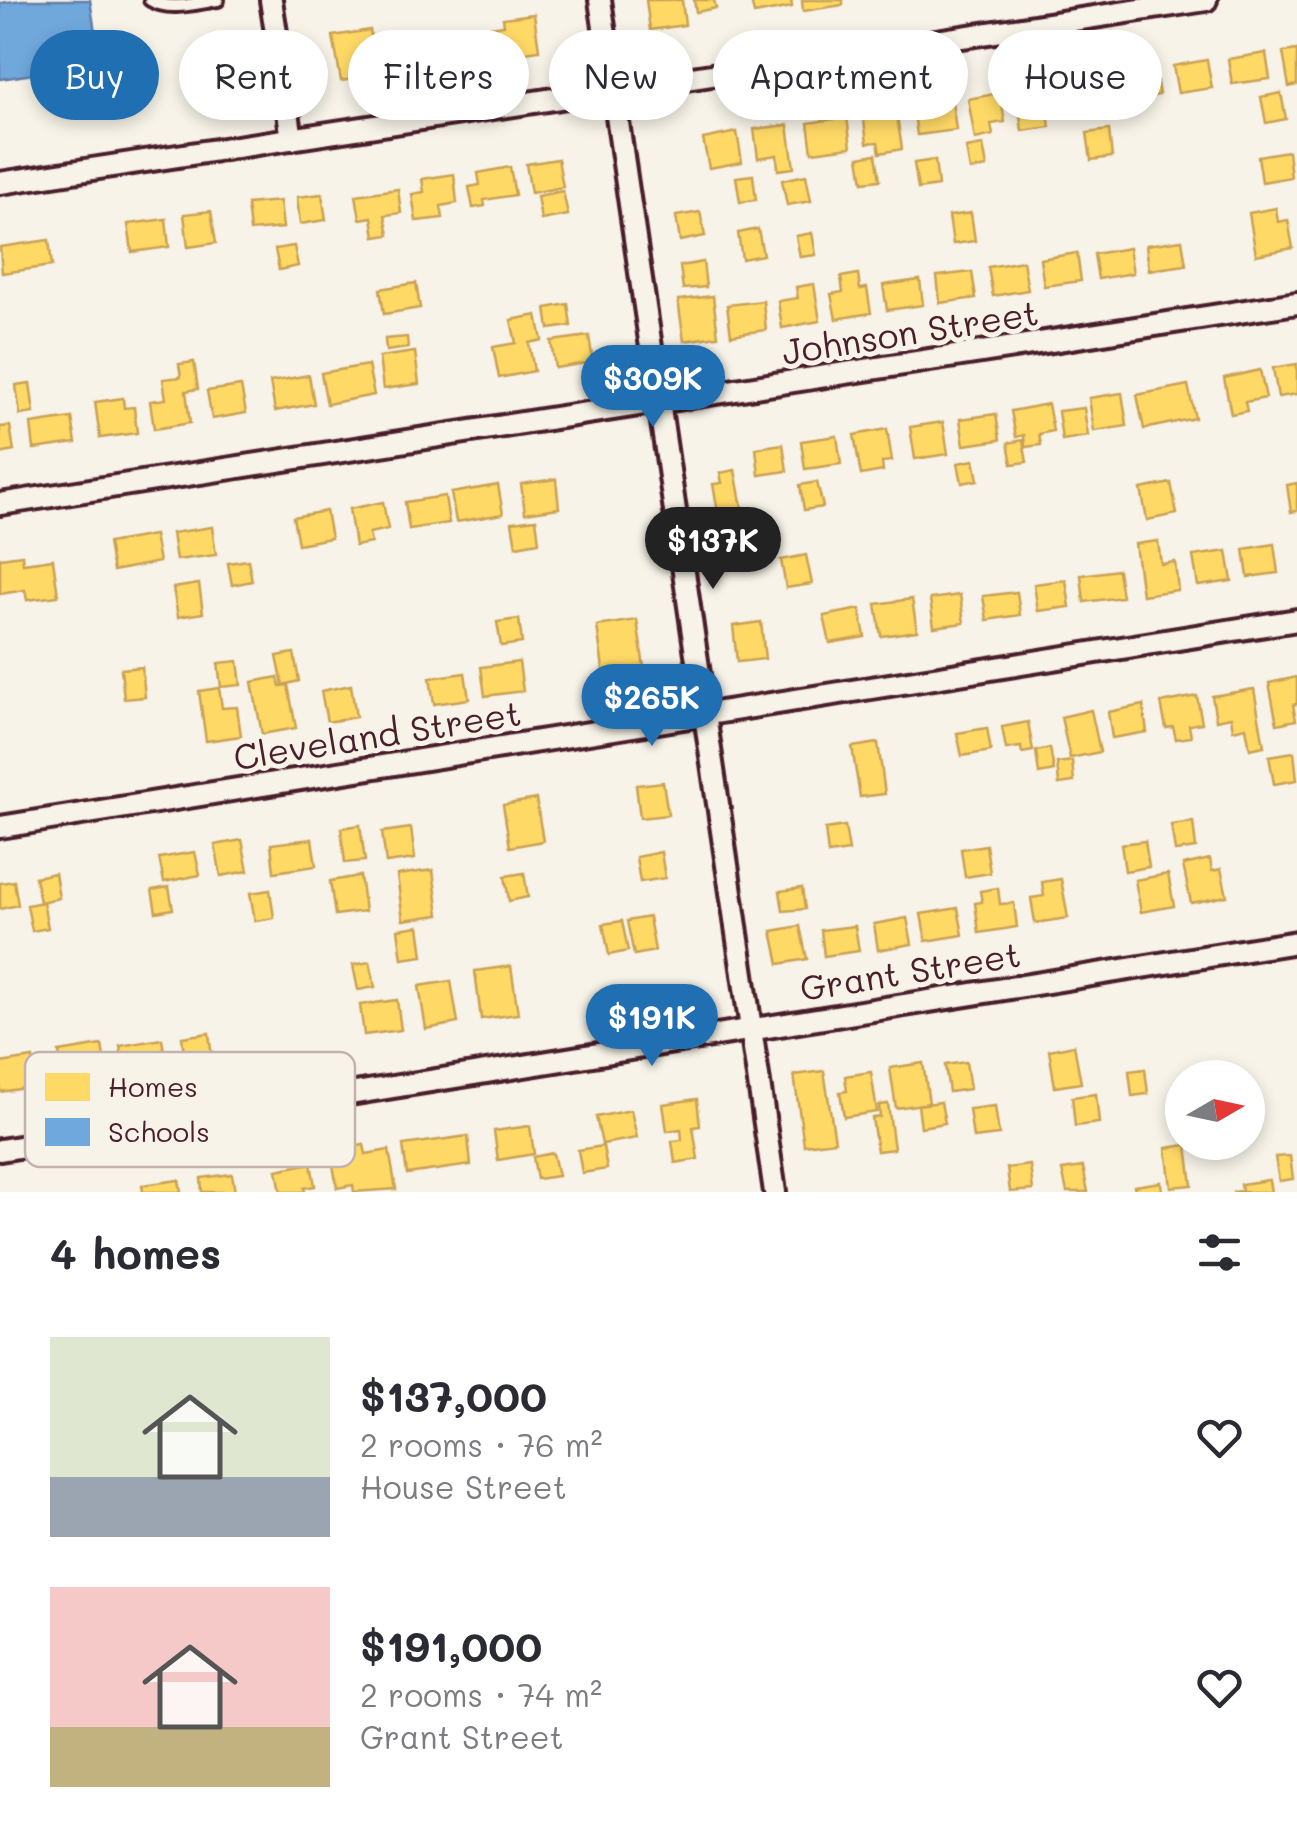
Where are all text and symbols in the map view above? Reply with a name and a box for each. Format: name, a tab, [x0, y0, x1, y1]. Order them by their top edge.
chip: Buy	[30, 30, 159, 120]
chip: Rent	[179, 30, 328, 120]
chip: Filters	[348, 30, 529, 120]
chip: New	[549, 30, 693, 120]
chip: Apartment	[713, 30, 968, 120]
chip: House	[988, 30, 1162, 120]
street label: Johnson Street	[779, 288, 1041, 374]
pin: $309K	[583, 345, 723, 430]
text: $309K	[603, 356, 703, 398]
pin: $137K	[643, 507, 783, 592]
text: $137K	[667, 518, 759, 560]
pin: $265K	[582, 664, 722, 749]
text: $265K	[604, 675, 700, 717]
street label: Cleveland Street	[230, 689, 524, 779]
street label: Grant Street	[796, 930, 1024, 1010]
pin: $191K	[582, 984, 722, 1069]
text: $191K	[608, 995, 696, 1037]
legend	[25, 1052, 355, 1167]
north arrow	[1165, 1060, 1265, 1160]
map controls	[1165, 1060, 1265, 1160]
text: Homes	[108, 1068, 198, 1104]
text: Schools	[108, 1113, 210, 1149]
text: 4 homes	[50, 1225, 221, 1280]
icon: filters	[1192, 1225, 1247, 1280]
text: $137,000	[360, 1368, 547, 1423]
icon: home	[130, 1377, 250, 1497]
icon: heart	[1192, 1410, 1247, 1465]
text: 2 rooms · 76 m²	[360, 1423, 603, 1465]
text: House Street	[360, 1465, 567, 1507]
text: $191,000	[360, 1618, 542, 1673]
icon: home	[130, 1627, 250, 1747]
icon: heart	[1192, 1660, 1247, 1715]
text: 2 rooms · 74 m²	[360, 1673, 602, 1715]
text: Grant Street	[360, 1715, 564, 1757]

